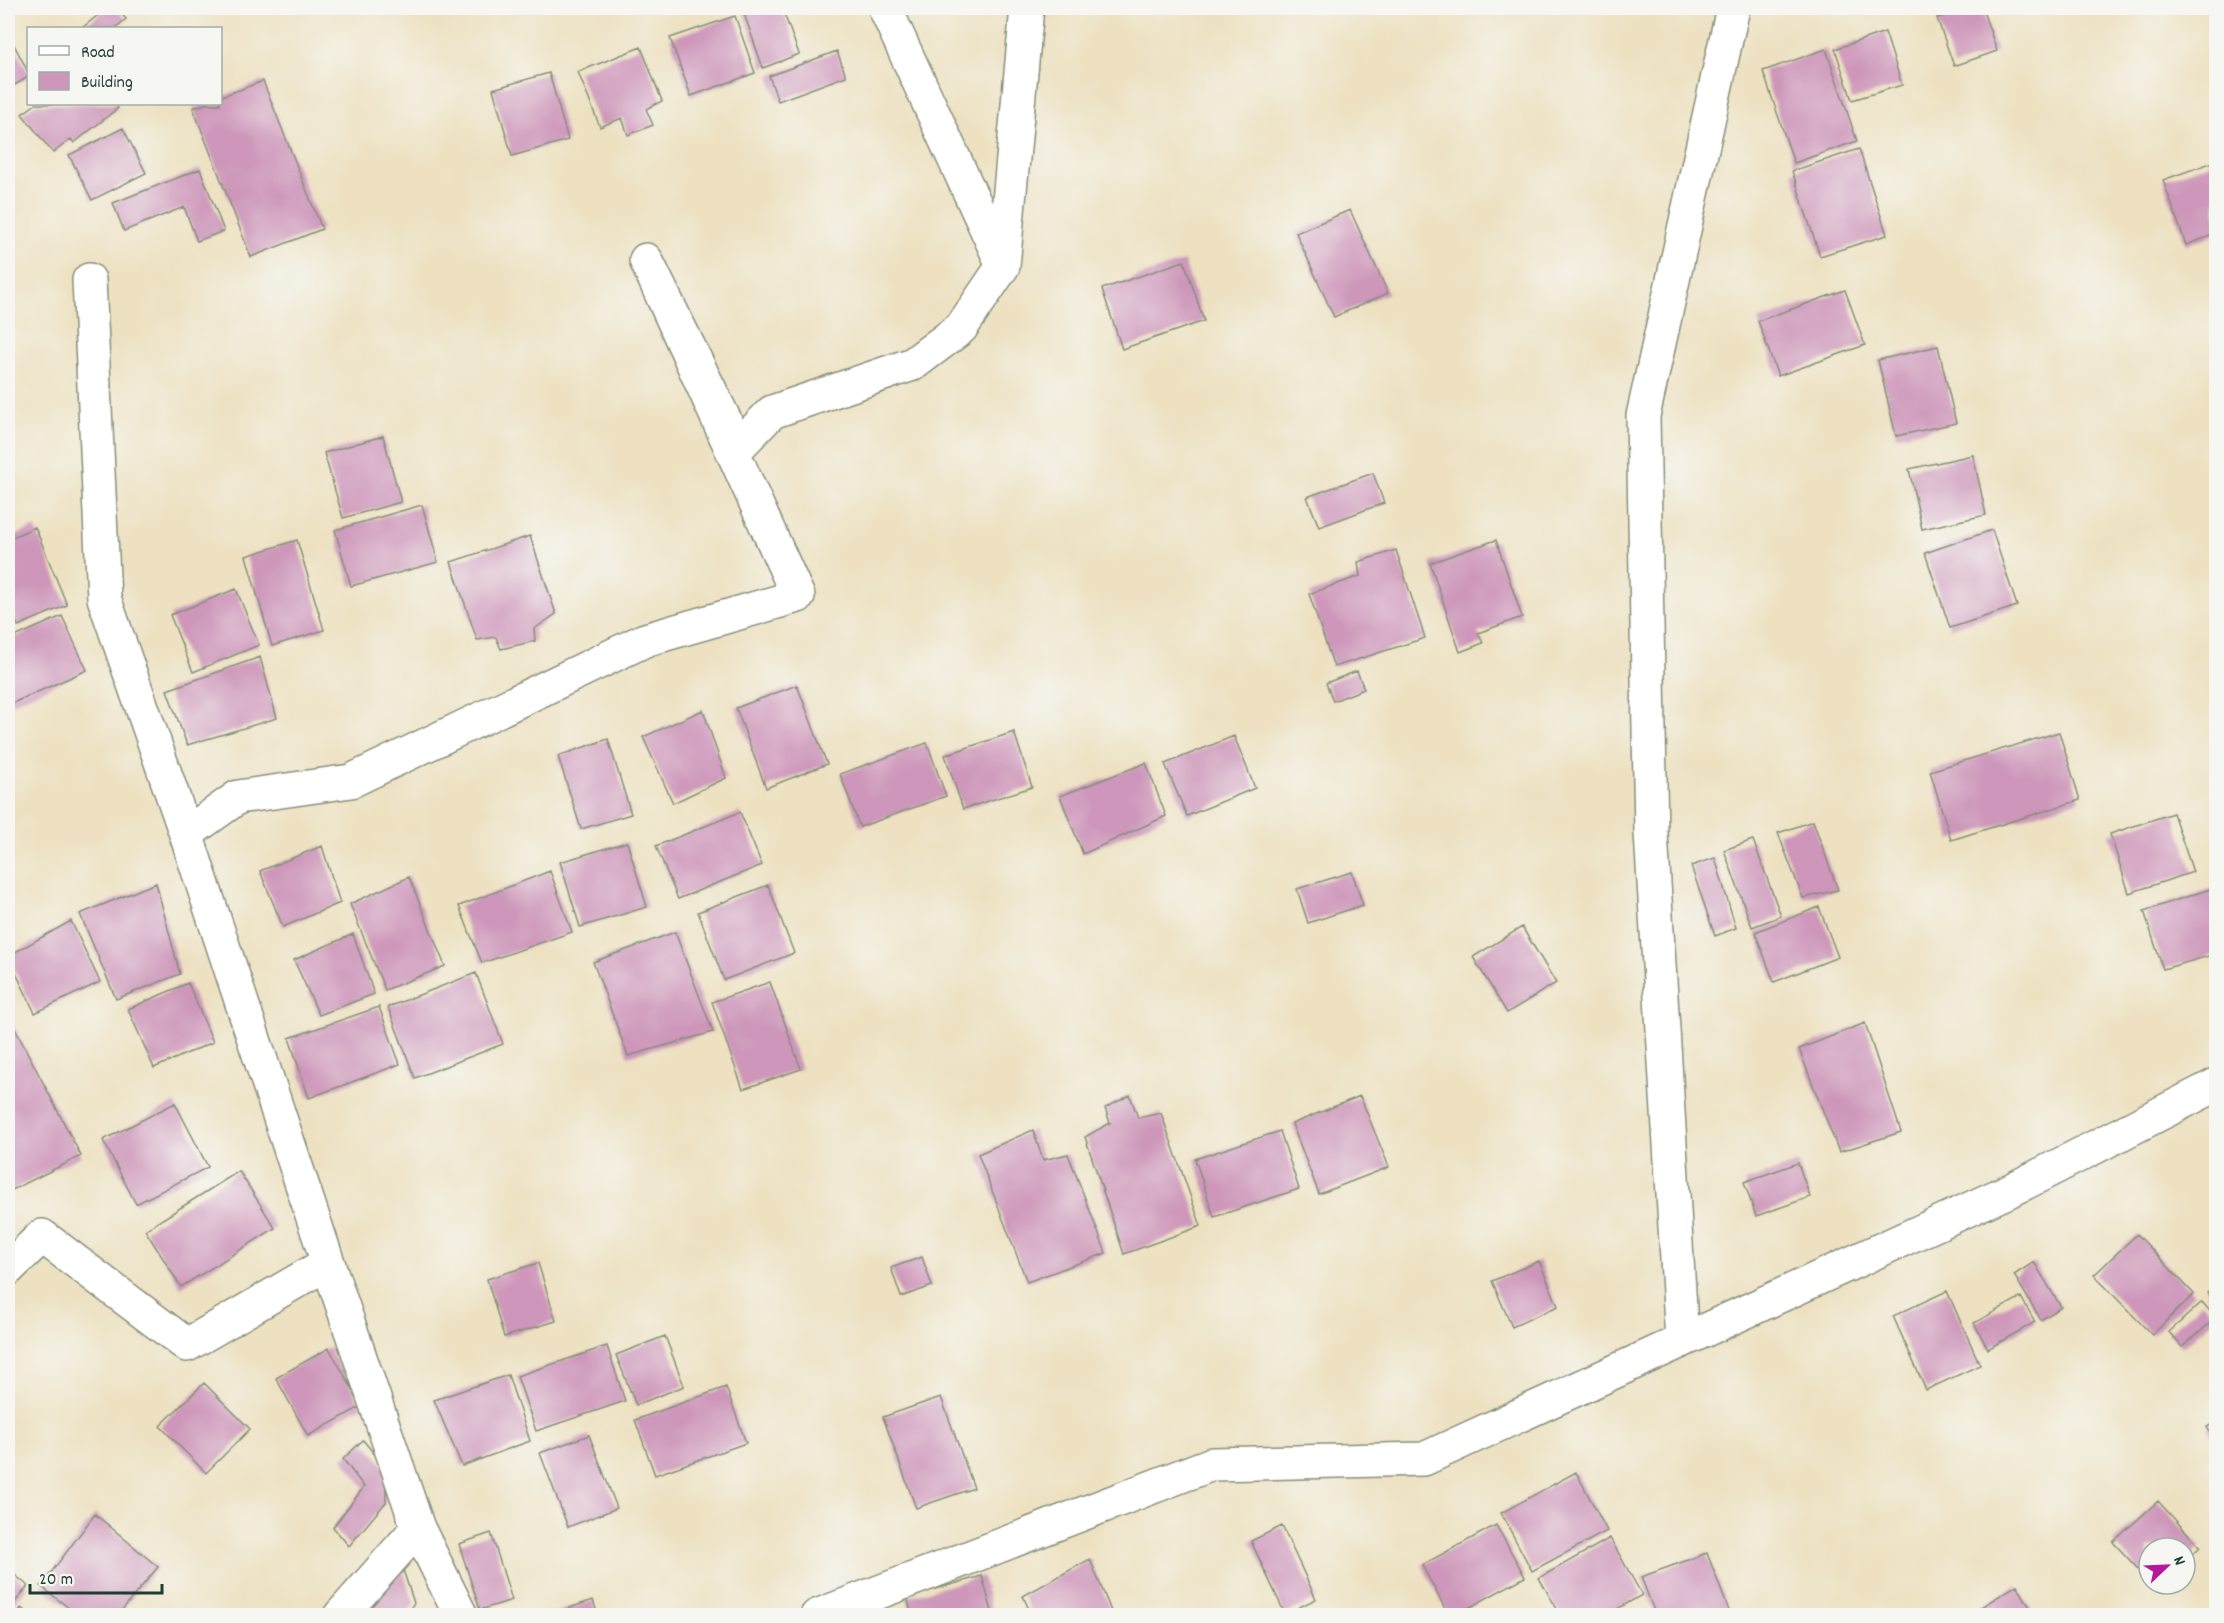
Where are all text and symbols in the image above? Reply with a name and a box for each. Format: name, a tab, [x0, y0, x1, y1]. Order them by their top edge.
legend	[27, 27, 222, 105]
text: Road	[81, 41, 115, 66]
text: Building	[81, 71, 133, 96]
north arrow	[2137, 1536, 2197, 1596]
text: N	[2166, 1553, 2191, 1569]
scale bar	[30, 1557, 162, 1595]
text: 20 m	[39, 1568, 73, 1593]

